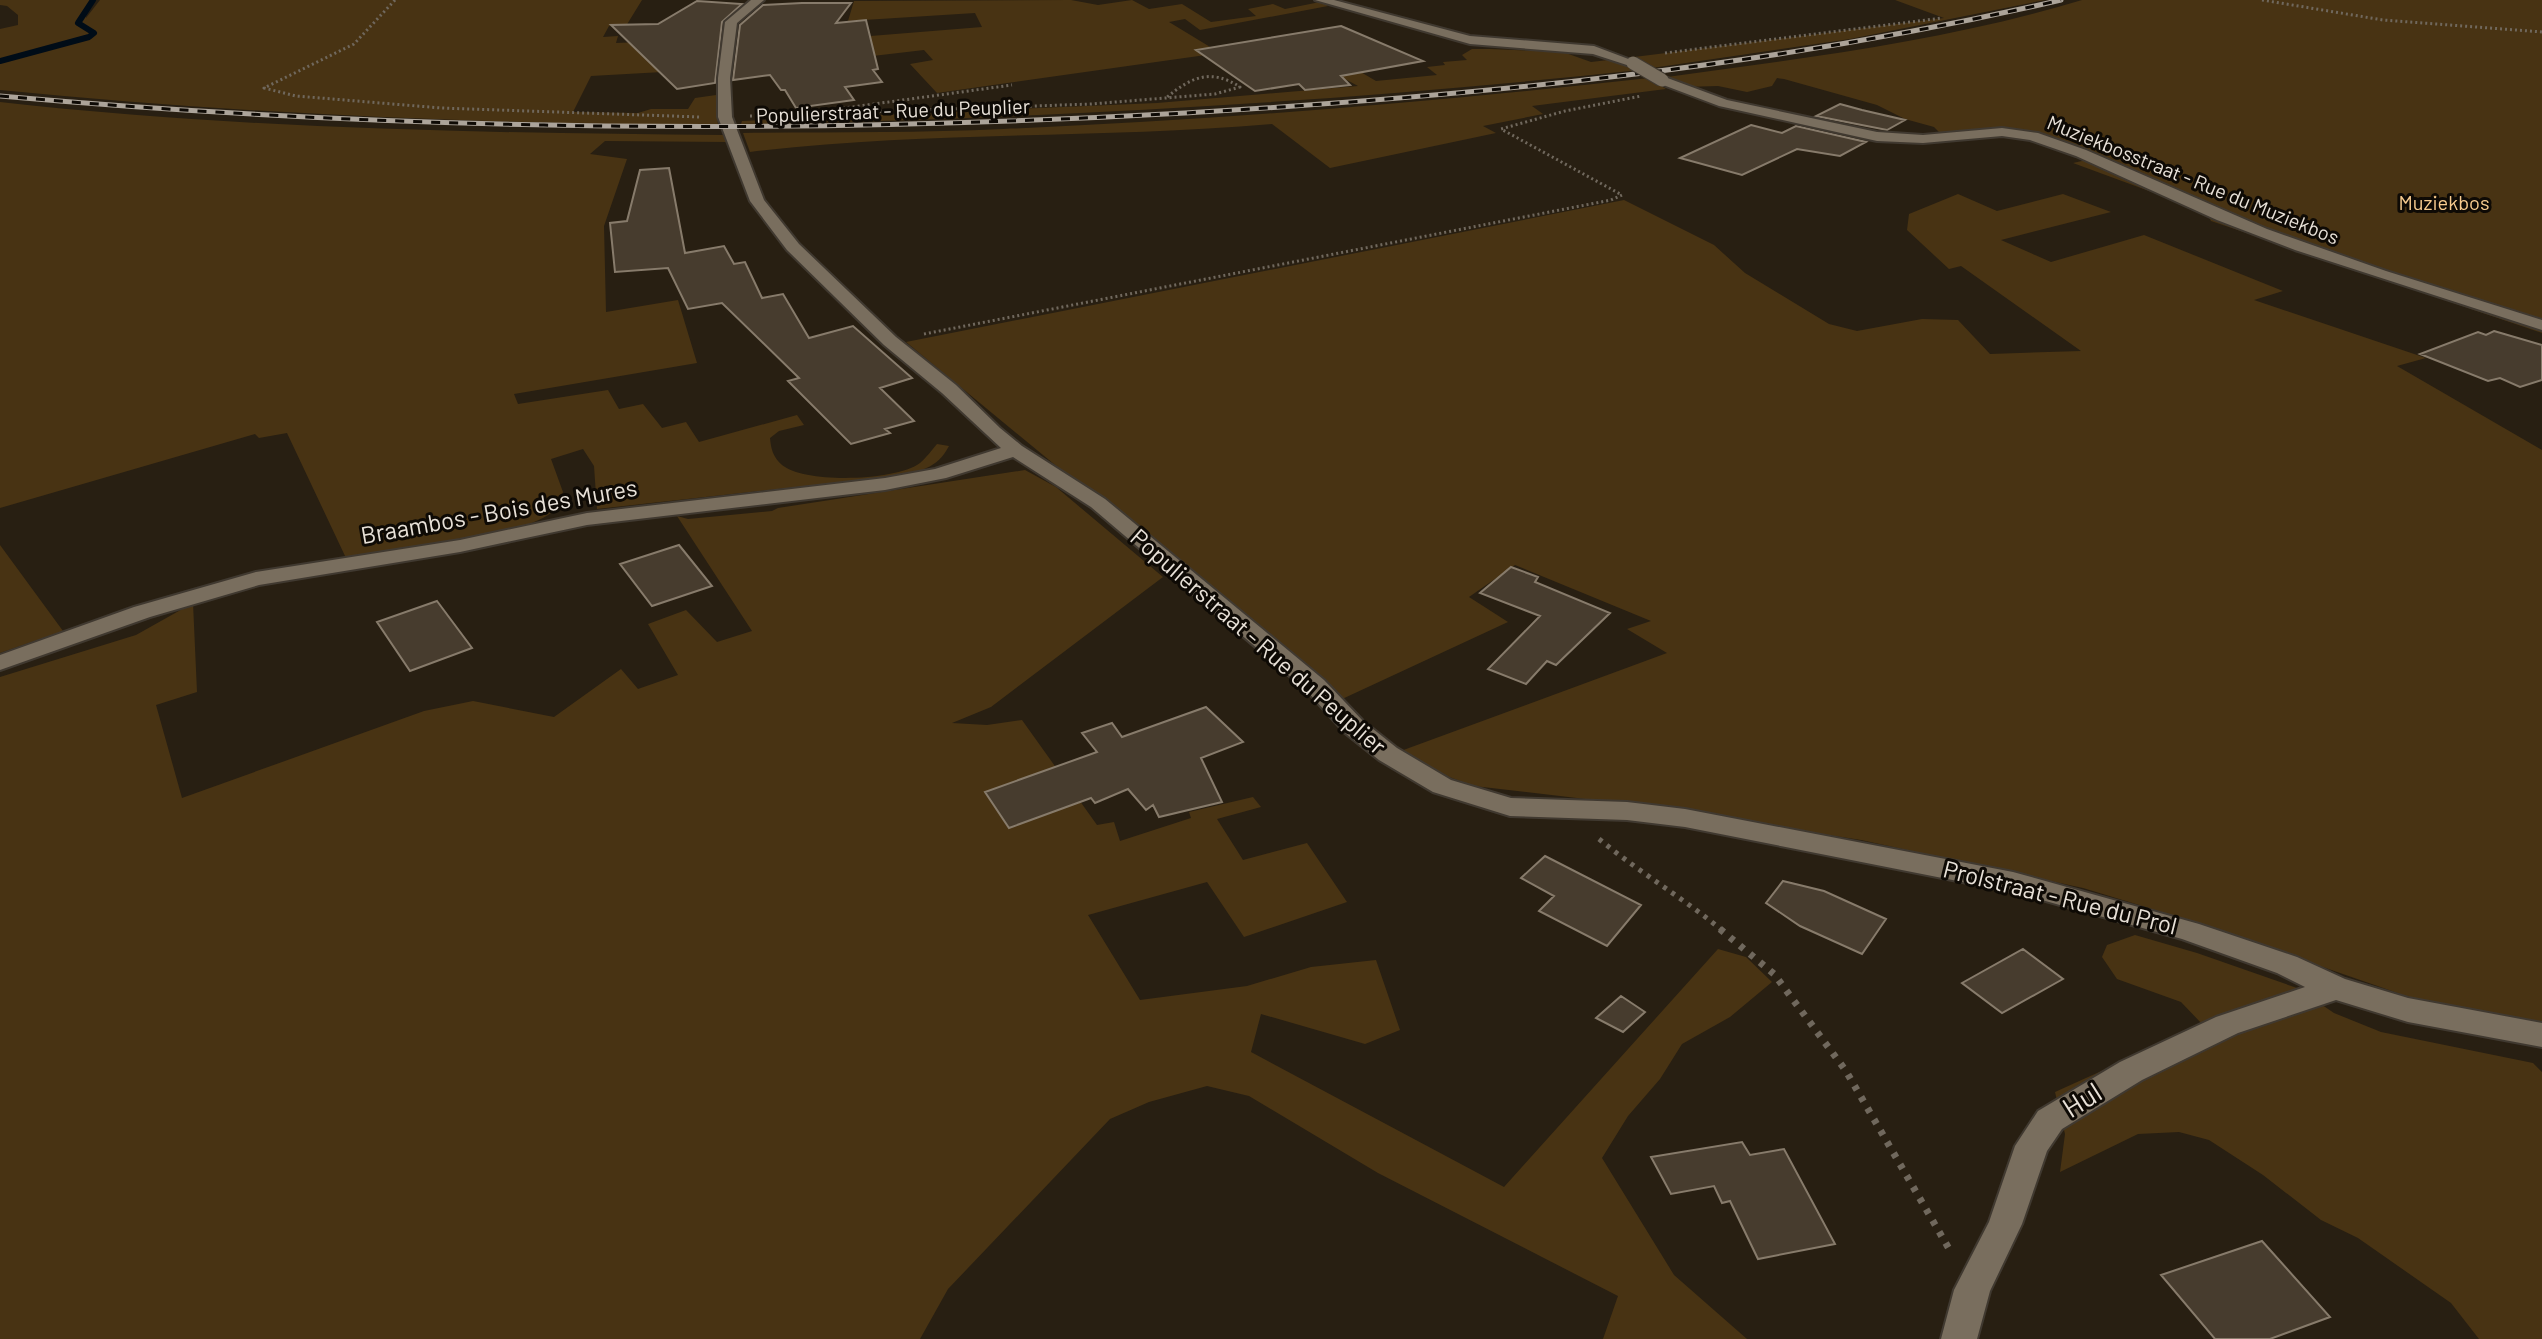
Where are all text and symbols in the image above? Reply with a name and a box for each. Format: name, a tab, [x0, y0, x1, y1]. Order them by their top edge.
street label: Populierstraat - Rue du Peuplier	[756, 93, 1030, 127]
street label: Muziekbosstraat - Rue du Muziekbos	[2044, 109, 2343, 249]
park label: Muziekbos	[2399, 190, 2490, 214]
street label: Braambos - Bois des Mures	[358, 472, 639, 549]
street label: Populierstraat - Rue du Peuplier	[1125, 522, 1393, 760]
street label: Prolstraat - Rue du Prol	[1940, 853, 2180, 940]
street label: Hul	[2056, 1074, 2107, 1124]

